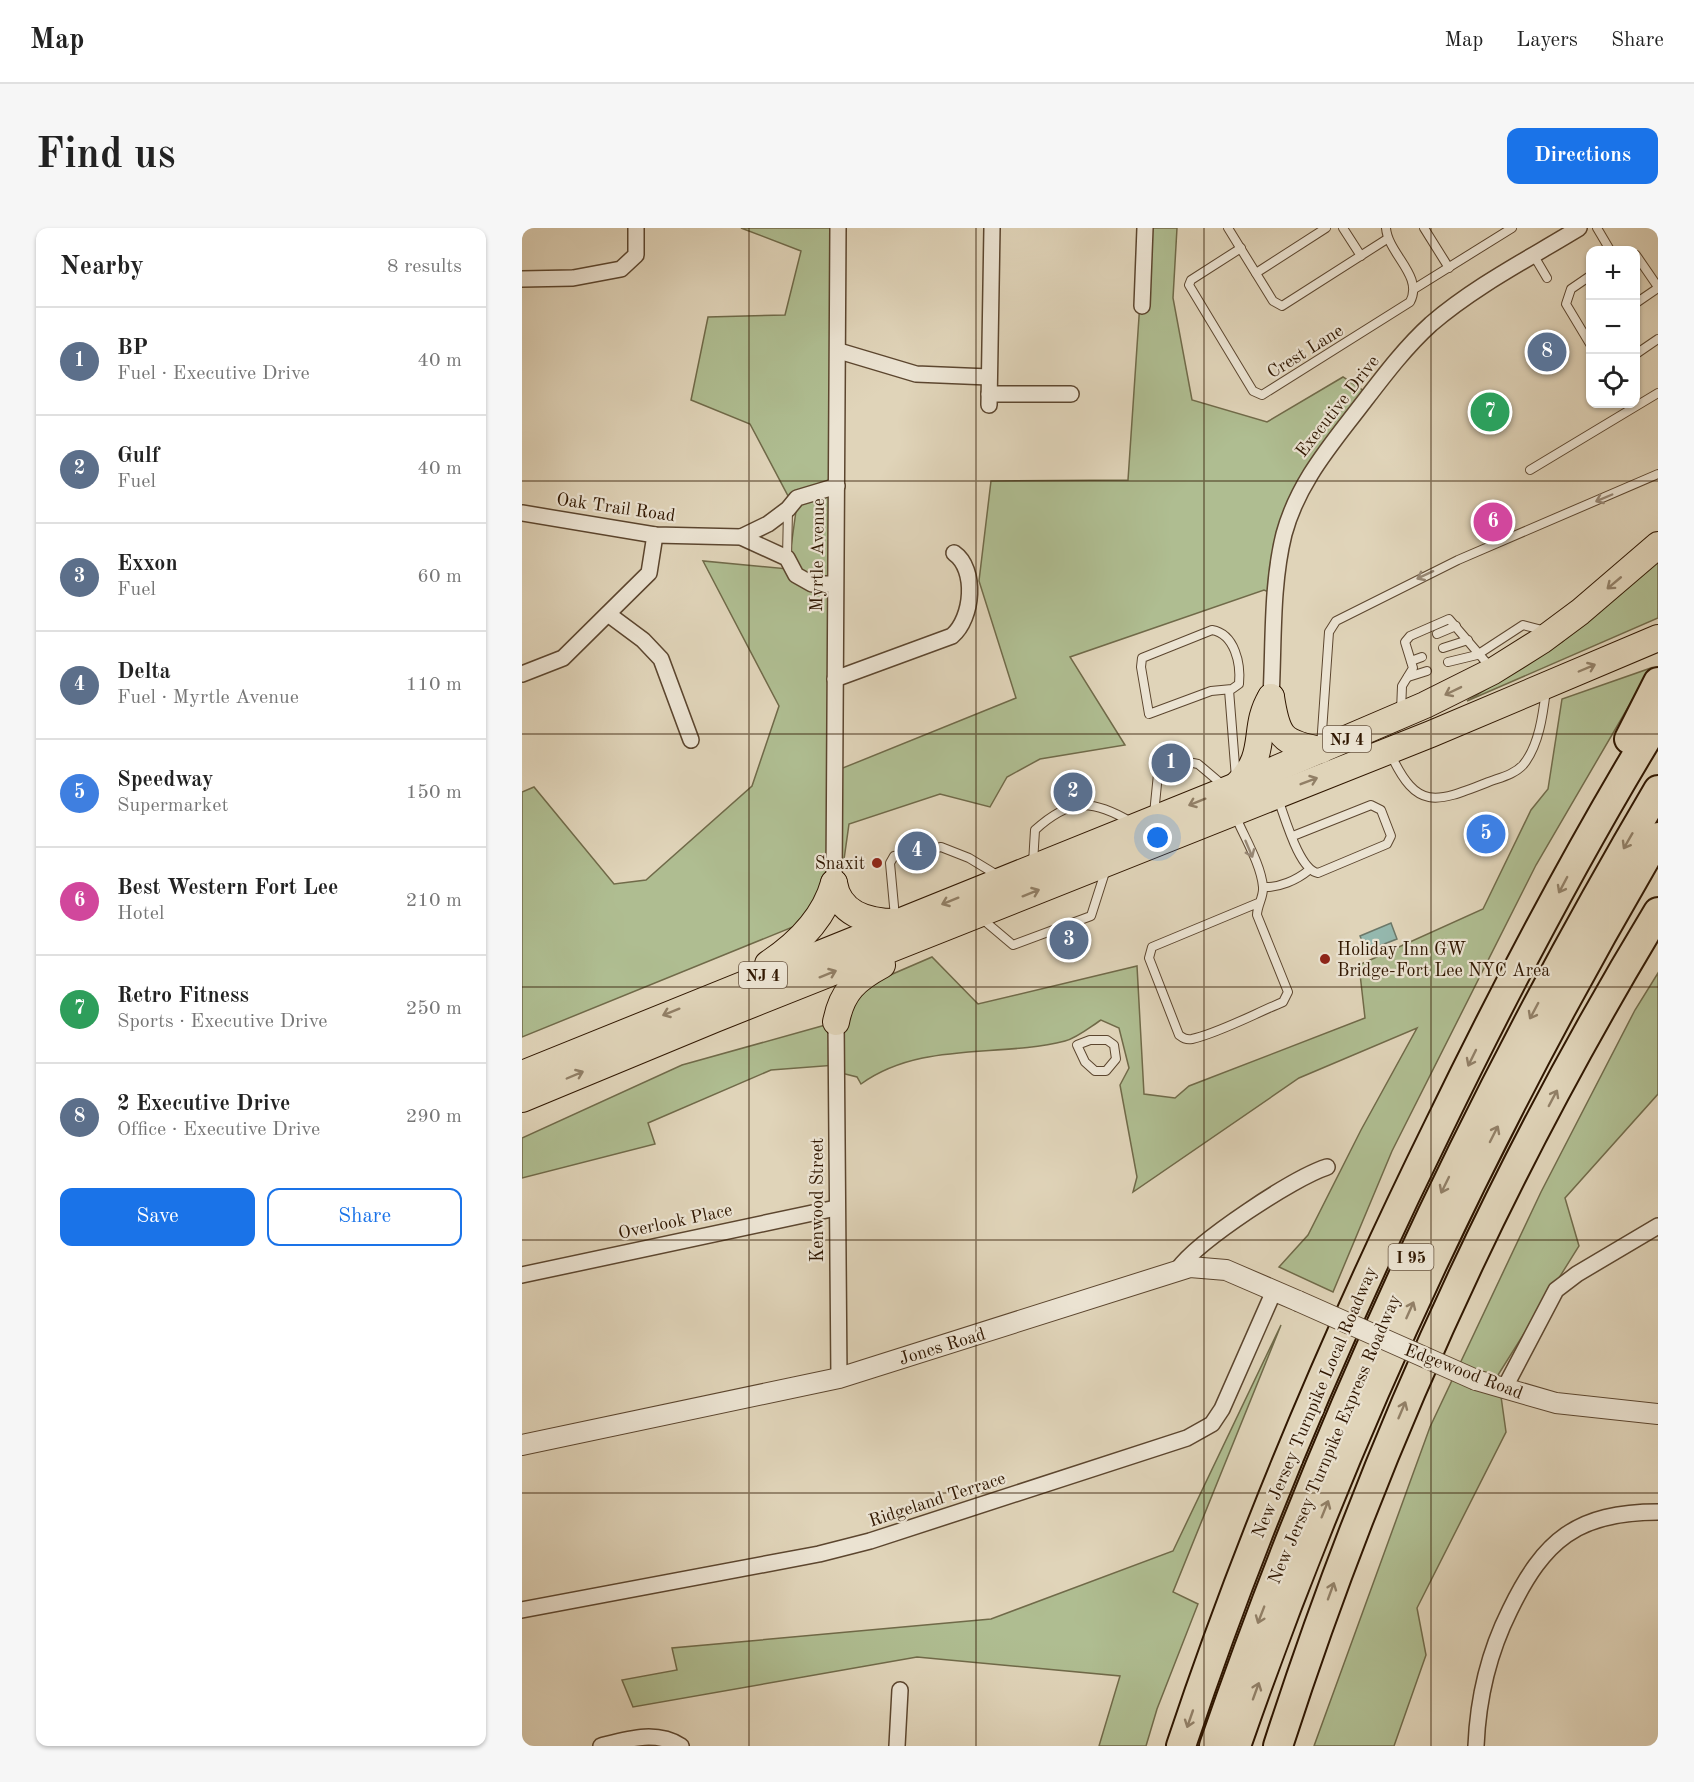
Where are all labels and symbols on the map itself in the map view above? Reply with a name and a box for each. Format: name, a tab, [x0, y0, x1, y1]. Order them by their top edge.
street label: Crest Lane	[1264, 321, 1347, 382]
pin: 8	[1528, 330, 1566, 374]
street label: Executive Drive	[1293, 352, 1383, 461]
pin: 7	[1470, 390, 1510, 435]
street label: Oak Trail Road	[555, 491, 676, 525]
one-way arrow	[1596, 493, 1614, 504]
street label: Myrtle Avenue	[808, 498, 828, 612]
pin: 6	[1474, 500, 1512, 544]
one-way arrow	[1417, 570, 1435, 582]
one-way arrow	[1606, 577, 1622, 590]
one-way arrow	[1578, 662, 1596, 674]
one-way arrow	[1444, 686, 1462, 698]
road number: NJ 4	[1323, 726, 1371, 752]
pin: 1	[1152, 740, 1190, 786]
pin: 2	[1054, 770, 1092, 814]
one-way arrow	[1299, 775, 1318, 786]
one-way arrow	[1188, 797, 1206, 808]
pin: 5	[1466, 812, 1506, 856]
your location	[1143, 823, 1172, 852]
pin: 4	[898, 828, 936, 874]
one-way arrow	[1622, 832, 1634, 849]
one-way arrow	[1244, 839, 1255, 857]
place label: Snaxit	[815, 855, 865, 873]
marker: Snaxit	[870, 856, 884, 870]
one-way arrow	[1557, 876, 1569, 893]
one-way arrow	[1021, 886, 1039, 897]
one-way arrow	[941, 896, 959, 907]
pin: 3	[1050, 918, 1088, 962]
place label: Holiday Inn GW Bridge-Fort Lee NYC Area	[1337, 941, 1550, 980]
marker: Holiday Inn GW Bridge-Fort Lee NYC Area	[1318, 952, 1332, 966]
road number: NJ 4	[739, 962, 787, 988]
one-way arrow	[818, 967, 837, 978]
one-way arrow	[1528, 1002, 1539, 1020]
one-way arrow	[662, 1007, 681, 1018]
one-way arrow	[1466, 1049, 1478, 1067]
one-way arrow	[566, 1069, 584, 1081]
one-way arrow	[1548, 1090, 1559, 1108]
one-way arrow	[1489, 1126, 1501, 1144]
street label: Kenwood Street	[809, 1138, 827, 1262]
one-way arrow	[1439, 1176, 1451, 1194]
street label: Overlook Place	[617, 1201, 734, 1243]
road number: I 95	[1388, 1244, 1434, 1270]
street label: New Jersey Turnpike Local Roadway	[1249, 1264, 1381, 1541]
street label: New Jersey Turnpike Express Roadway	[1266, 1292, 1404, 1587]
one-way arrow	[1405, 1302, 1416, 1320]
street label: Jones Road	[897, 1325, 988, 1369]
street label: Edgewood Road	[1402, 1341, 1525, 1403]
one-way arrow	[1397, 1401, 1408, 1420]
street label: Ridgeland Terrace	[867, 1469, 1008, 1531]
one-way arrow	[1320, 1500, 1331, 1518]
one-way arrow	[1327, 1583, 1338, 1601]
one-way arrow	[1254, 1605, 1265, 1624]
one-way arrow	[1251, 1682, 1262, 1701]
one-way arrow	[1183, 1710, 1194, 1728]

